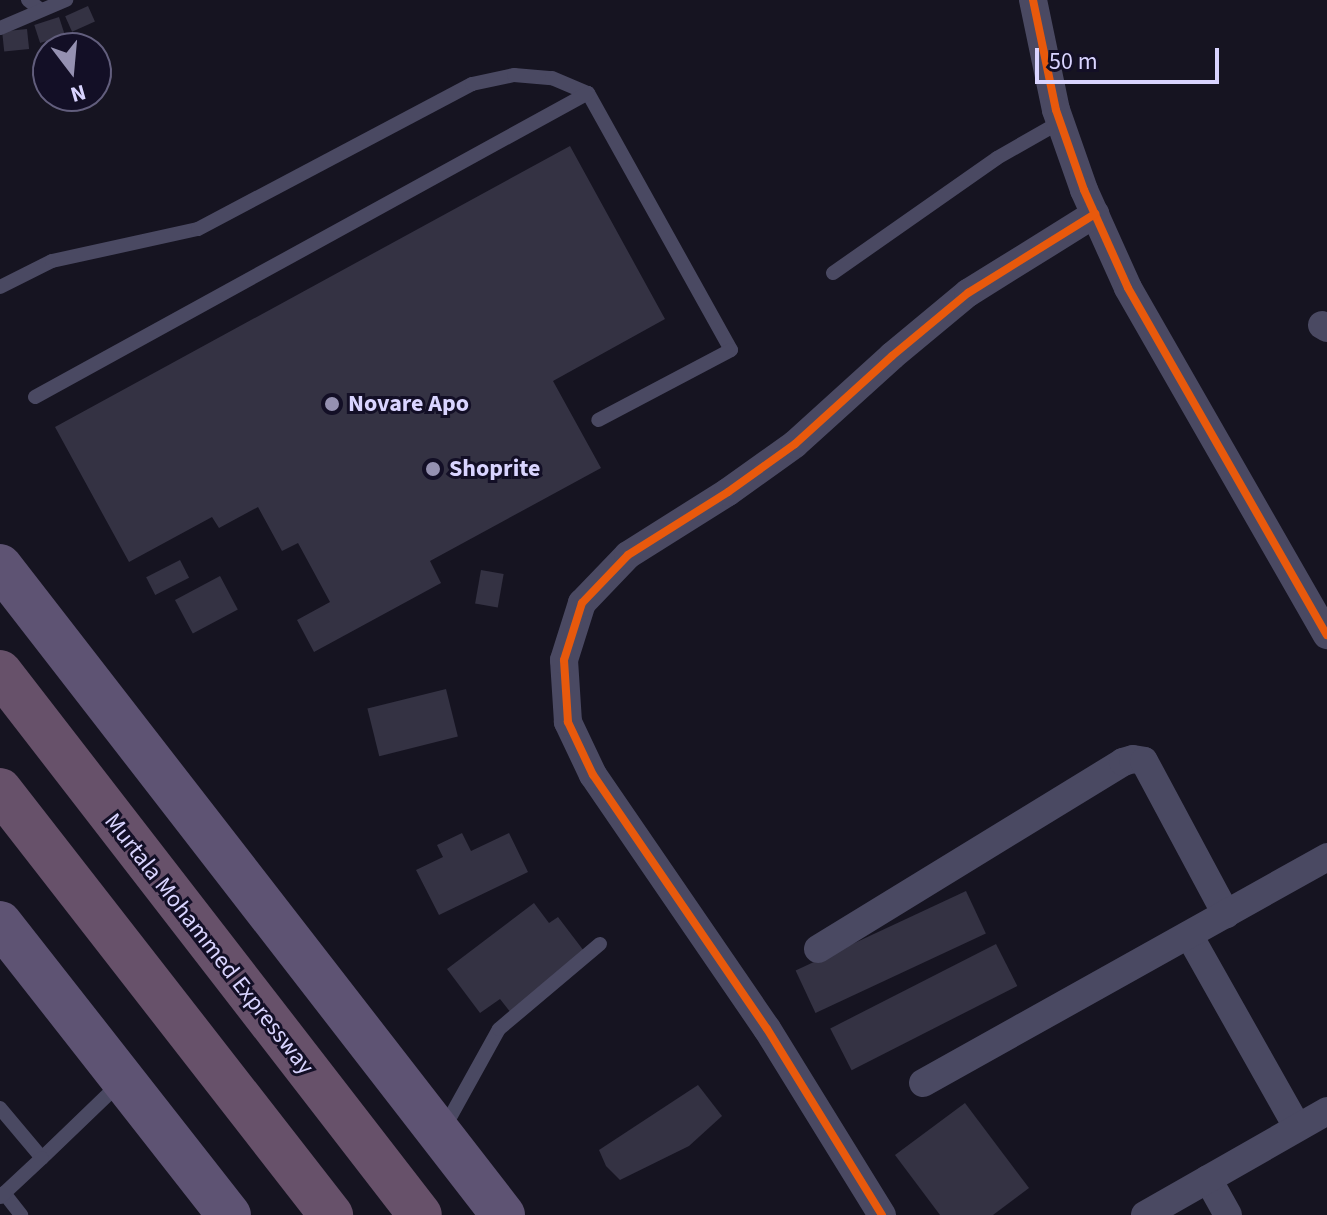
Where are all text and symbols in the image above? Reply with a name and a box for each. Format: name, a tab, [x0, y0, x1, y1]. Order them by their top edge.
north arrow	[32, 32, 112, 112]
scale bar	[1039, 32, 1223, 82]
text: 50 m	[1049, 44, 1098, 79]
text: N	[67, 76, 90, 111]
place label: Novare Apo	[348, 390, 469, 418]
marker: Novare Apo	[323, 395, 341, 413]
place label: Shoprite	[449, 455, 540, 483]
marker: Shoprite	[424, 460, 442, 478]
street label: Murtala Mohammed Expressway	[98, 808, 320, 1080]

